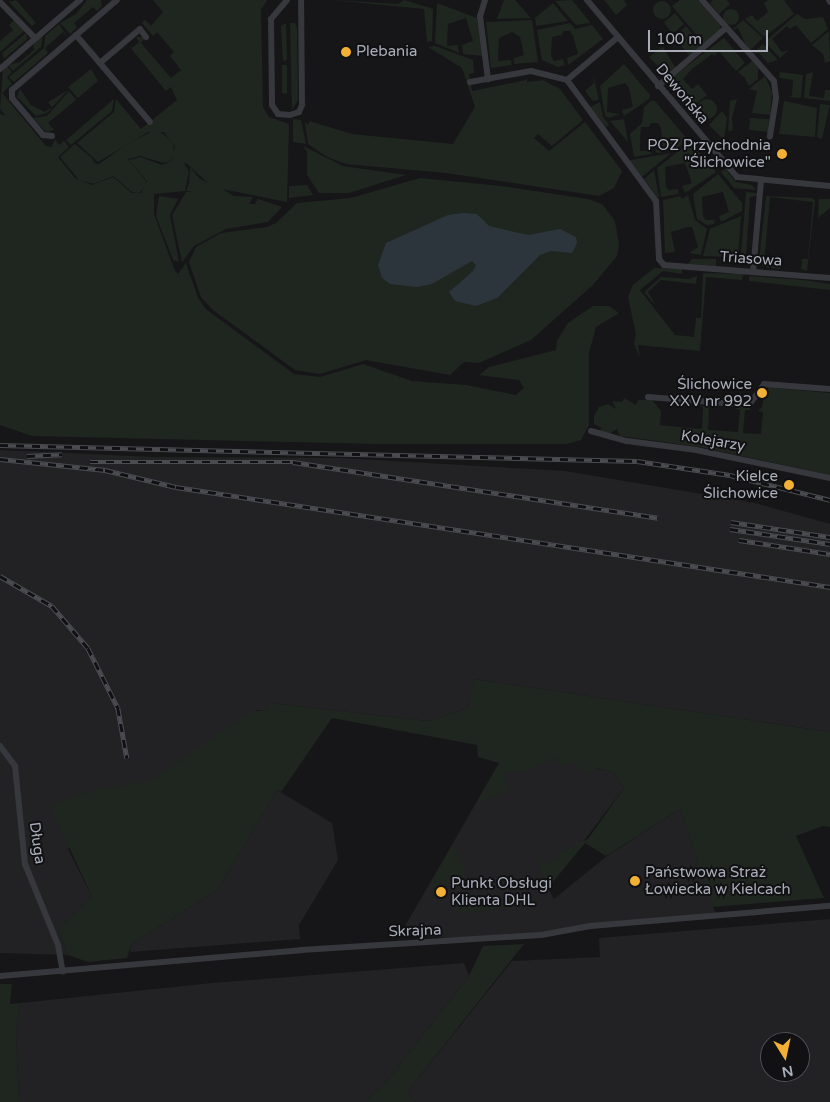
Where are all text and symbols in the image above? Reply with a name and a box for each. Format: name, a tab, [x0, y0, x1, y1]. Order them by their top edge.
scale bar	[650, 20, 770, 52]
text: 100 m	[656, 30, 702, 48]
place label: Plebania	[356, 43, 417, 61]
marker: Plebania	[340, 46, 352, 58]
street label: Dewońska	[652, 60, 712, 128]
place label: POZ Przychodnia "Ślichowice"	[647, 136, 771, 171]
marker: POZ Przychodnia "Ślichowice"	[775, 147, 789, 161]
street label: Triasowa	[719, 248, 783, 270]
place label: Ślichowice XXV nr 992	[670, 375, 752, 410]
marker: Ślichowice XXV nr 992	[756, 387, 768, 399]
street label: Kolejarzy	[679, 427, 747, 455]
place label: Kielce Ślichowice	[703, 467, 778, 502]
marker: Kielce Ślichowice	[782, 478, 796, 492]
street label: Długa	[25, 821, 49, 865]
place label: Państwowa Straż Łowiecka w Kielcach	[645, 863, 791, 898]
place label: Punkt Obsługi Klienta DHL	[451, 874, 552, 909]
marker: Państwowa Straż Łowiecka w Kielcach	[629, 875, 641, 887]
marker: Punkt Obsługi Klienta DHL	[435, 886, 447, 898]
street label: Skrajna	[388, 921, 442, 941]
north arrow	[760, 1032, 810, 1082]
text: N	[781, 1062, 795, 1081]

